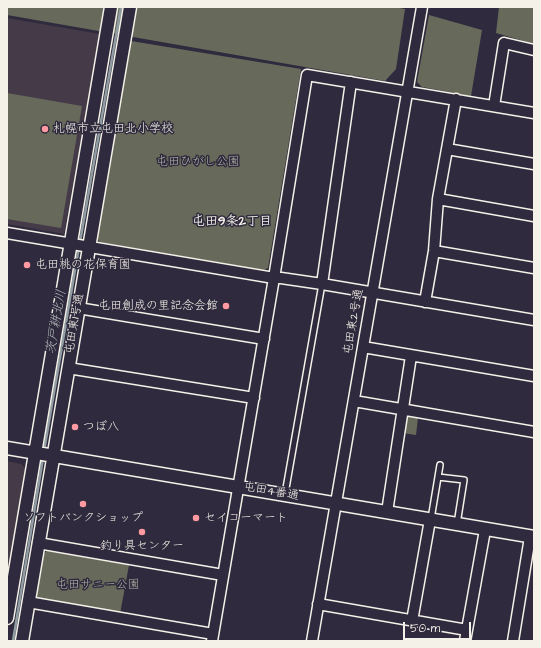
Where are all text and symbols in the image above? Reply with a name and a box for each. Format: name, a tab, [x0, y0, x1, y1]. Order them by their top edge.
place label: 札幌市立屯田北小学校	[53, 122, 173, 136]
marker: 札幌市立屯田北小学校	[40, 124, 50, 134]
park label: 屯田ひがし公園	[156, 155, 240, 169]
district label: 屯田9条2丁目	[192, 214, 272, 230]
place label: 屯田桃の花保育園	[35, 258, 131, 272]
marker: 屯田桃の花保育園	[22, 260, 32, 270]
street label: 屯田東2号通	[341, 288, 367, 356]
water label: 茨戸耕北川	[44, 289, 70, 355]
street label: 屯田東1号通	[63, 292, 87, 356]
place label: 屯田創成の里記念会館	[98, 299, 218, 313]
marker: 屯田創成の里記念会館	[221, 301, 231, 311]
place label: つぼ八	[83, 420, 119, 434]
marker: つぼ八	[70, 422, 80, 432]
street label: 屯田4番通	[242, 480, 300, 504]
marker: ソフトバンクショップ	[78, 499, 88, 509]
place label: ソフトバンクショップ	[23, 511, 143, 525]
place label: セイコーマート	[204, 511, 288, 525]
marker: セイコーマート	[191, 513, 201, 523]
marker: 釣り具センター	[137, 527, 147, 537]
place label: 釣り具センター	[100, 539, 184, 553]
park label: 屯田サニー公園	[56, 578, 140, 592]
scale bar	[405, 614, 473, 640]
text: 50 m	[410, 620, 440, 637]

